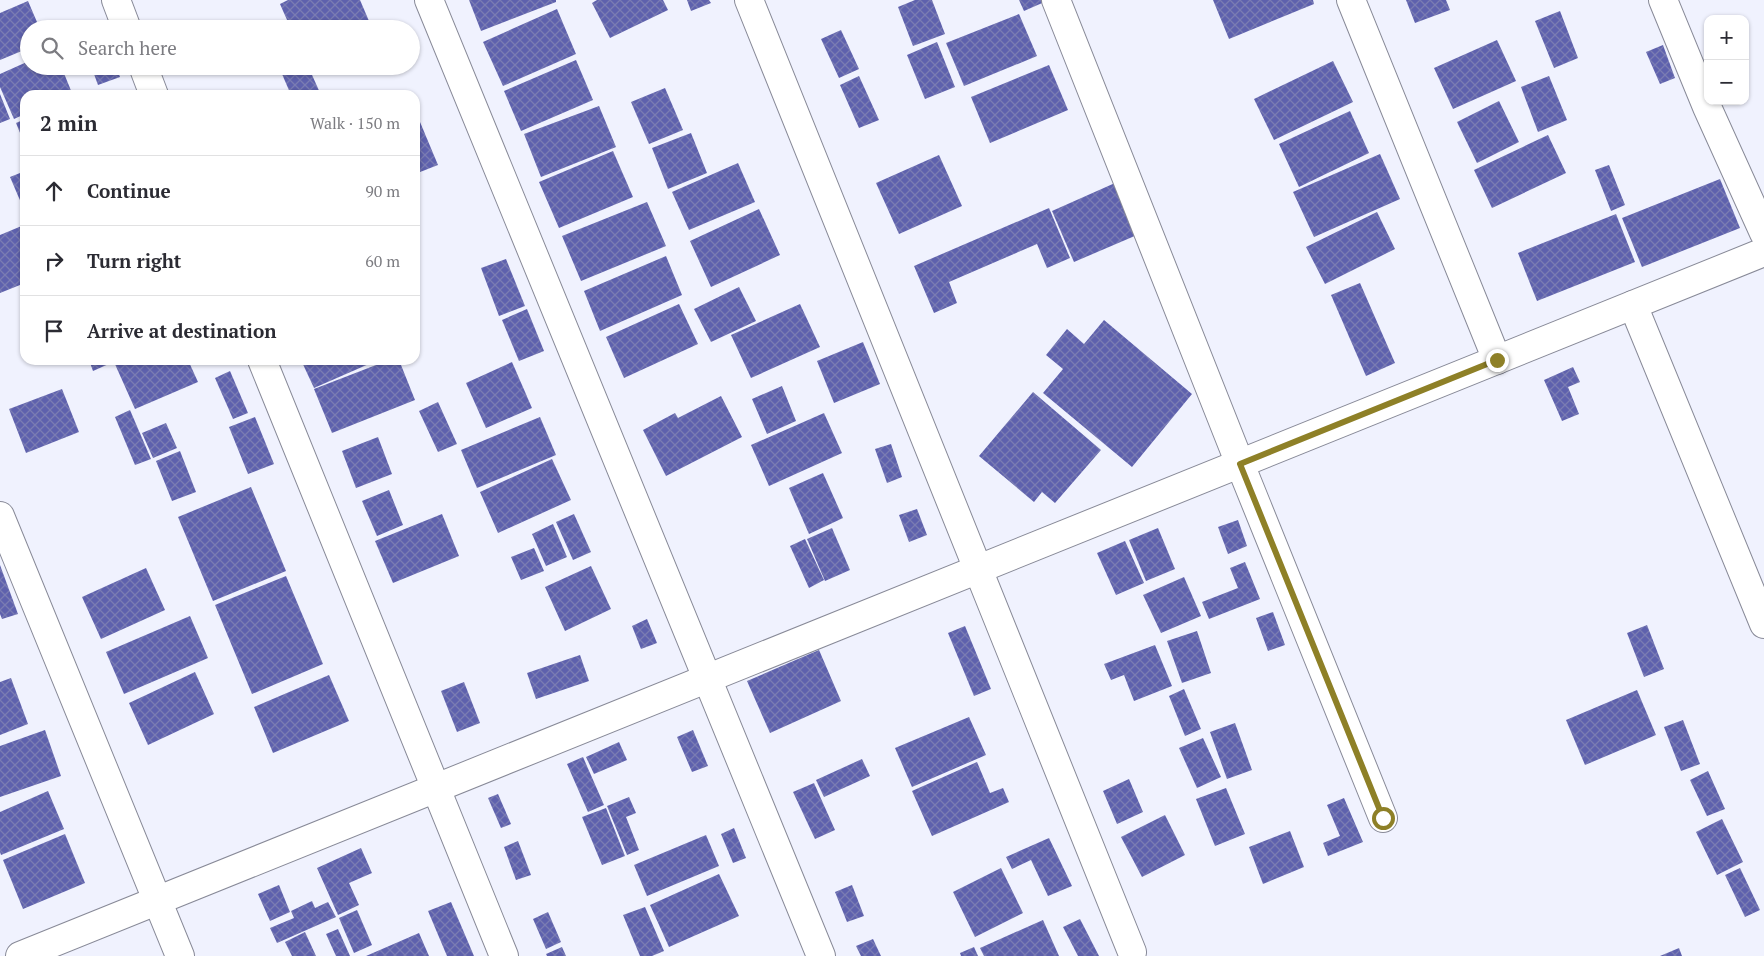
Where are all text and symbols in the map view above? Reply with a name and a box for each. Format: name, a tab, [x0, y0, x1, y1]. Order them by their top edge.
map controls	[1704, 15, 1749, 105]
button: +	[1704, 15, 1749, 60]
search box	[20, 20, 420, 75]
icon: search	[38, 34, 66, 62]
text: Search here	[78, 35, 177, 60]
button: −	[1704, 60, 1749, 105]
text: 2 min	[40, 109, 97, 137]
text: Walk · 150 m	[310, 112, 400, 134]
icon: ahead	[40, 177, 68, 205]
text: Continue	[87, 178, 171, 203]
text: 90 m	[365, 180, 400, 202]
icon: right	[40, 247, 68, 275]
text: Turn right	[87, 248, 181, 273]
text: 60 m	[365, 250, 400, 272]
icon: arrive	[40, 317, 68, 345]
text: Arrive at destination	[87, 318, 276, 343]
route end	[1486, 349, 1509, 372]
route start	[1372, 807, 1395, 830]

